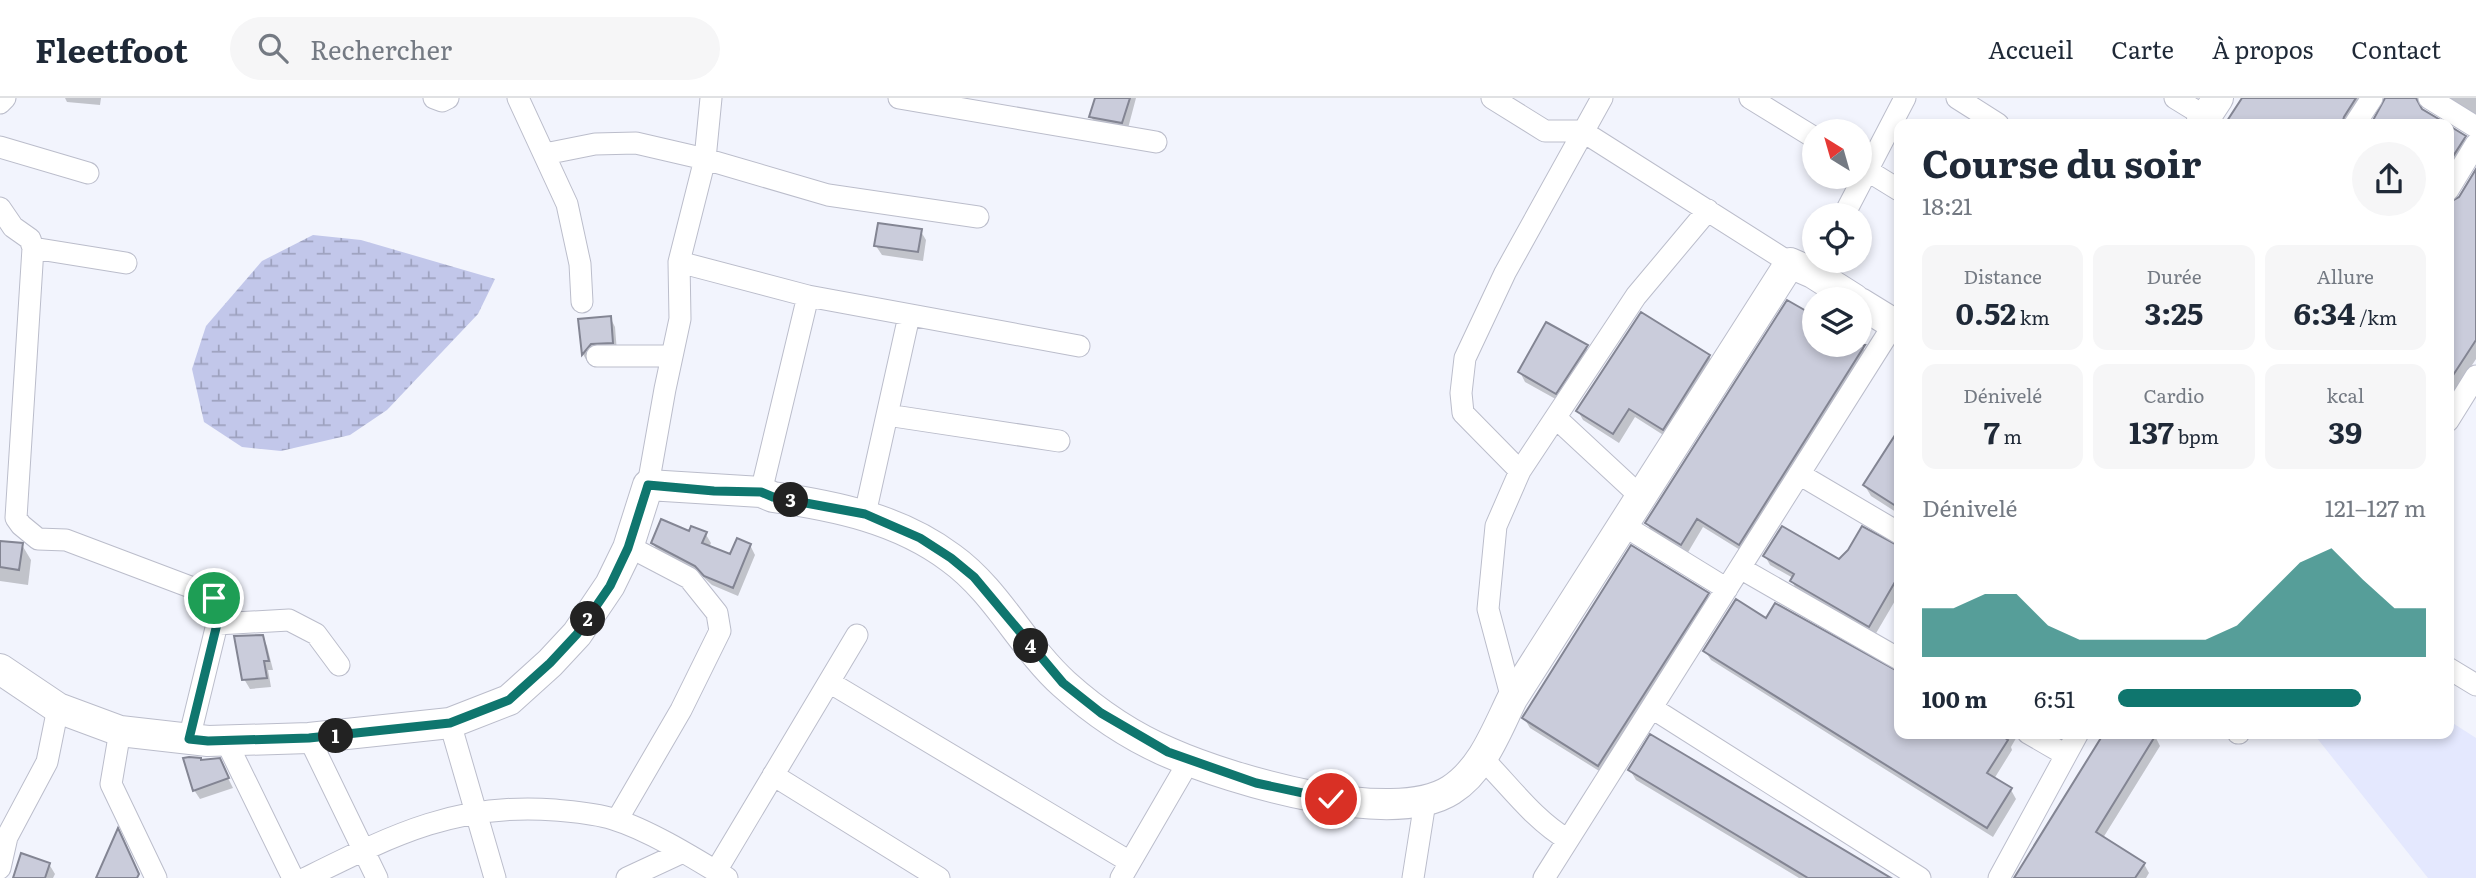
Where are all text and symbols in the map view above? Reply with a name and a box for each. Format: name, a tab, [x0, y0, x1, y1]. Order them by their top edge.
search box	[230, 17, 720, 80]
text: Fleetfoot	[35, 24, 188, 73]
icon: search	[254, 29, 292, 67]
text: Rechercher	[310, 29, 452, 68]
text: Accueil	[1988, 31, 2073, 66]
text: Carte	[2111, 31, 2174, 66]
text: À propos	[2212, 31, 2313, 66]
text: Contact	[2351, 31, 2441, 66]
north arrow	[1802, 119, 1872, 189]
map controls	[1802, 119, 1872, 357]
text: Course du soir	[1922, 133, 2201, 190]
button: share	[2352, 142, 2426, 216]
text: 18:21	[1922, 188, 1973, 222]
button: locate	[1802, 203, 1872, 273]
text: Distance	[1963, 262, 2042, 290]
text: Durée	[2146, 262, 2202, 290]
text: Allure	[2317, 262, 2374, 290]
button: layers	[1802, 287, 1872, 357]
text: 0.52	[1956, 290, 2016, 334]
text: 3:25	[2145, 290, 2203, 334]
text: 6:34	[2293, 290, 2355, 334]
text: km	[2016, 303, 2050, 331]
text: /km	[2355, 303, 2397, 331]
text: Dénivelé	[1963, 381, 2042, 409]
text: Cardio	[2143, 381, 2205, 409]
text: kcal	[2327, 381, 2364, 409]
text: 7	[1983, 409, 2000, 453]
text: 137	[2129, 409, 2174, 453]
text: 39	[2328, 409, 2362, 453]
text: m	[2000, 422, 2022, 450]
text: bpm	[2174, 422, 2219, 450]
pin: 3	[774, 482, 808, 518]
text: 3	[785, 485, 796, 513]
text: Dénivelé	[1922, 490, 2018, 524]
text: 121–127 m	[2325, 490, 2426, 524]
pin	[184, 568, 244, 628]
icon: arrive	[195, 579, 233, 617]
pin: 2	[570, 602, 606, 636]
text: 2	[582, 604, 593, 632]
pin: 4	[1014, 628, 1048, 664]
text: 4	[1025, 631, 1036, 659]
text: 100 m	[1922, 681, 1987, 715]
text: 6:51	[2034, 681, 2075, 715]
pin: 1	[318, 718, 354, 754]
text: 1	[332, 721, 339, 749]
pin	[1301, 769, 1361, 829]
icon: check	[1312, 780, 1350, 818]

